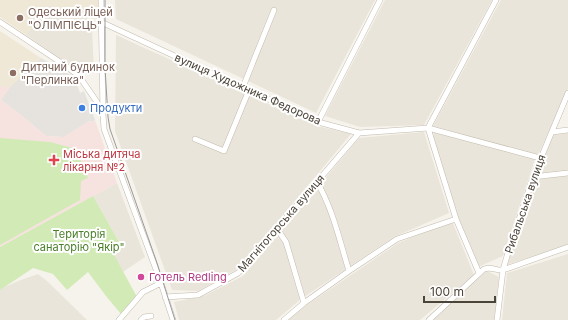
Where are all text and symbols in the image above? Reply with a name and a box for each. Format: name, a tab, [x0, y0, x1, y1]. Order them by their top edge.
place label: Одеський ліцей "ОЛІМПІЄЦЬ"	[28, 5, 113, 32]
marker: Одеський ліцей "ОЛІМПІЄЦЬ"	[15, 13, 25, 23]
street label: вулиця Художника Федорова	[173, 50, 323, 128]
place label: Дитячий будинок "Перлинка"	[21, 60, 115, 87]
marker: Дитячий будинок "Перлинка"	[8, 68, 18, 78]
place label: Продукти	[90, 101, 142, 115]
marker: Продукти	[77, 103, 87, 113]
place label: Міська дитяча лікарня №2	[63, 147, 140, 174]
street label: Рибальська вулиця	[501, 153, 549, 255]
marker: Міська дитяча лікарня №2	[48, 154, 60, 166]
street label: Магнітогорська вулиця	[235, 171, 327, 275]
park label: Територія санаторію "Якір"	[33, 227, 125, 254]
place label: Готель Redling	[149, 270, 227, 284]
marker: Готель Redling	[136, 272, 146, 282]
scale bar	[424, 278, 495, 304]
text: 100 m	[430, 284, 464, 299]

